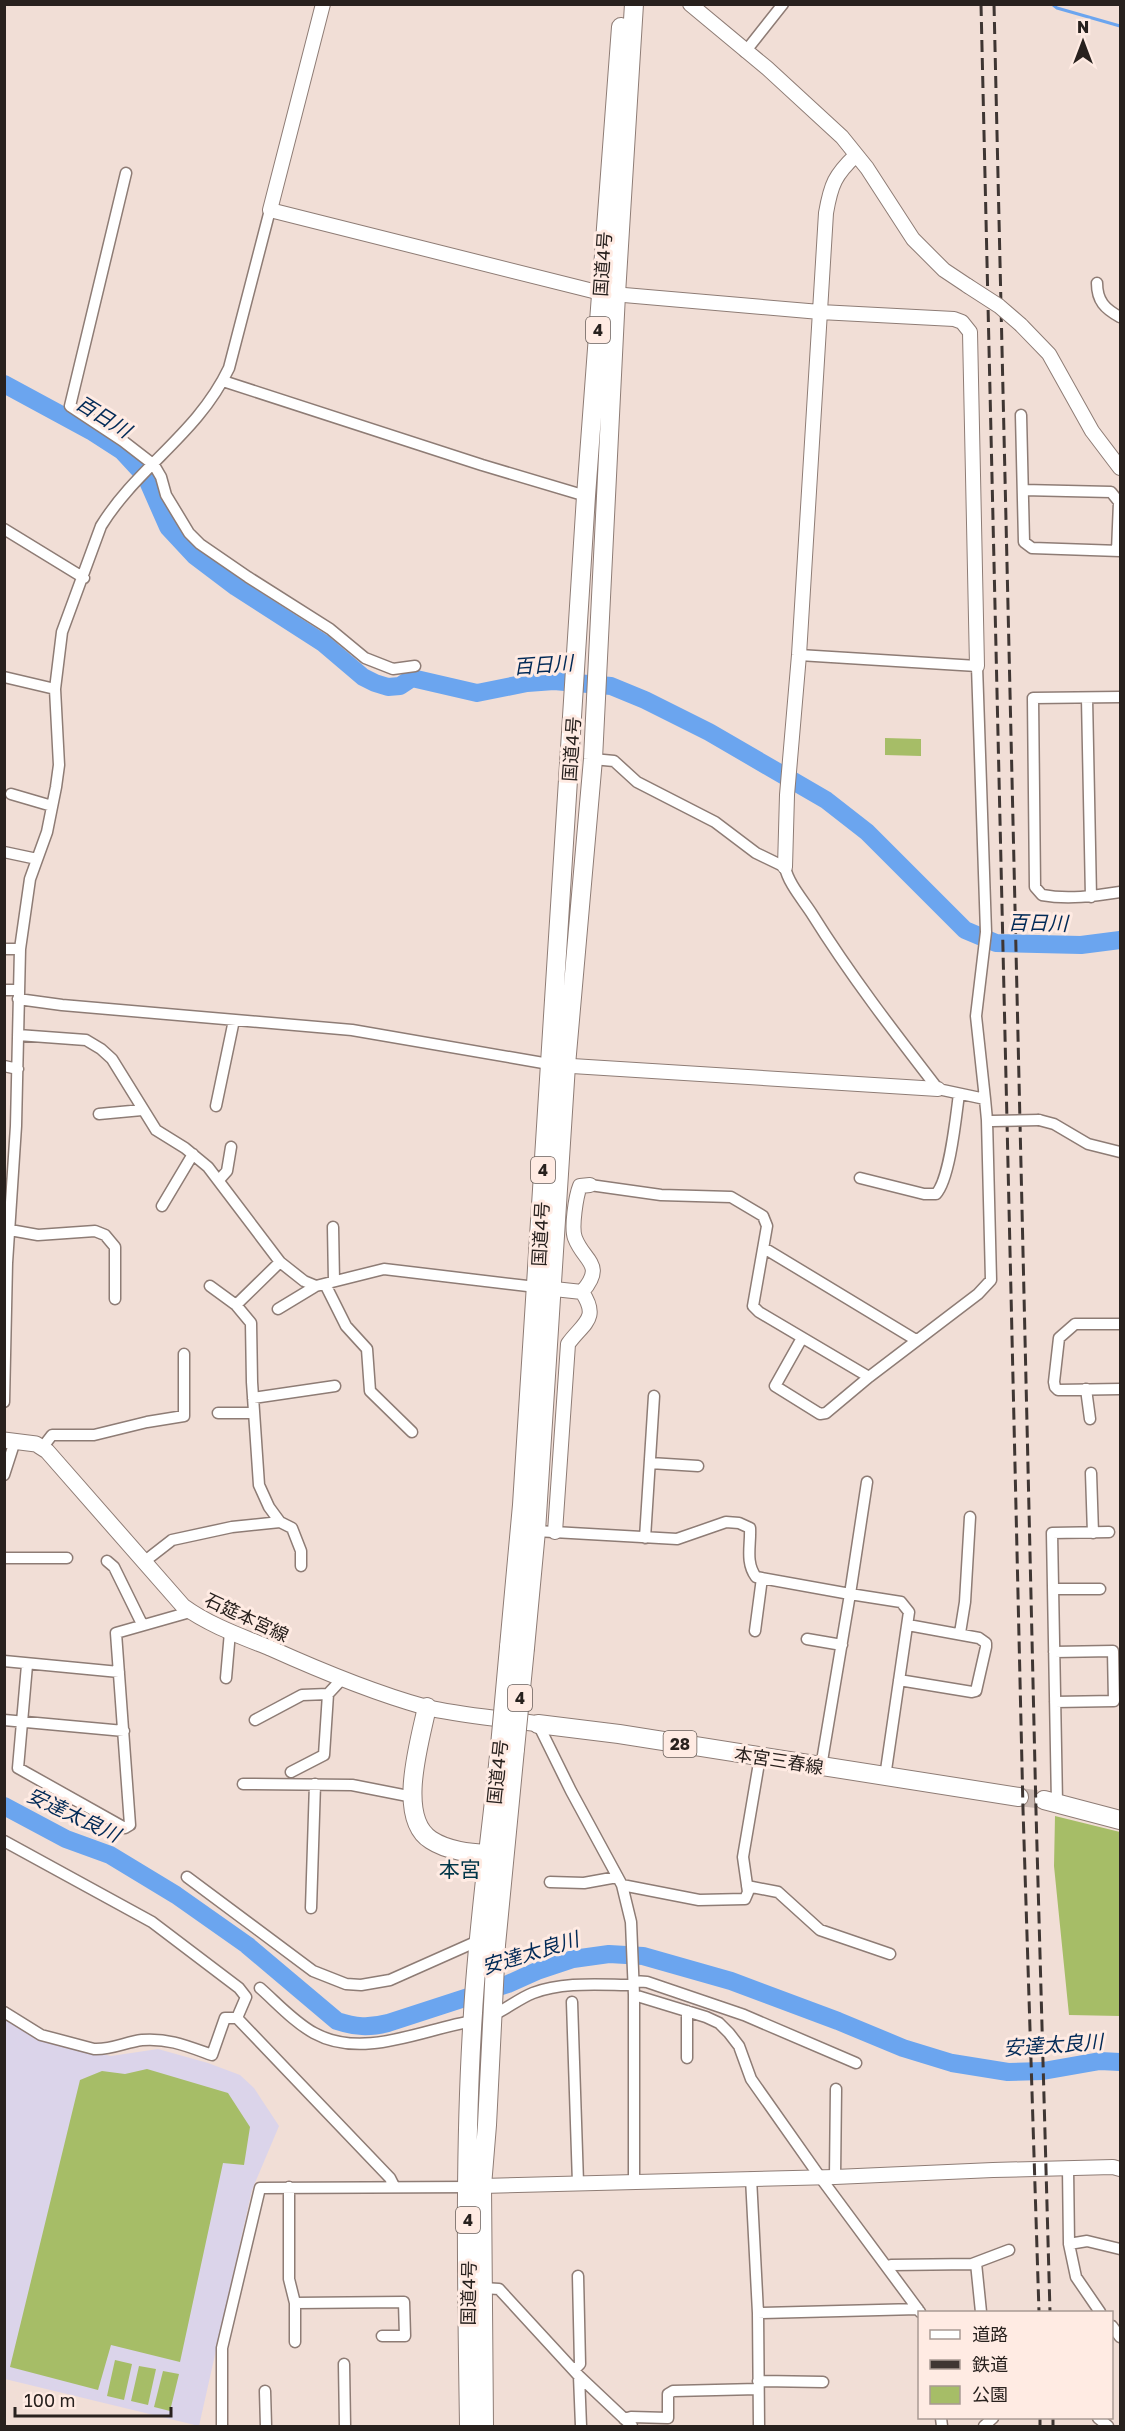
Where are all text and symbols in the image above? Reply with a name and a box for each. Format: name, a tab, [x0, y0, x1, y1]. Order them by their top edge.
north arrow	[1053, 12, 1113, 72]
text: N	[1077, 17, 1089, 37]
street label: 国道4号	[589, 231, 615, 297]
road number: 4	[586, 317, 610, 343]
water label: 百日川	[72, 390, 137, 443]
water label: 百日川	[512, 650, 576, 678]
street label: 国道4号	[558, 716, 584, 782]
water label: 百日川	[1008, 909, 1070, 935]
road number: 4	[531, 1157, 555, 1183]
street label: 国道4号	[527, 1201, 553, 1267]
street label: 石筵本宮線	[202, 1588, 292, 1646]
road number: 4	[508, 1685, 532, 1711]
road number: 28	[664, 1731, 696, 1757]
street label: 国道4号	[483, 1739, 511, 1805]
street label: 本宮三春線	[733, 1742, 825, 1778]
water label: 安達太良川	[24, 1782, 126, 1847]
district label: 本宮	[439, 1856, 481, 1882]
water label: 安達太良川	[479, 1925, 583, 1978]
water label: 安達太良川	[1002, 2028, 1106, 2059]
road number: 4	[456, 2207, 480, 2233]
street label: 国道4号	[456, 2260, 480, 2326]
legend	[918, 2311, 1113, 2419]
text: 道路	[972, 2323, 1008, 2345]
text: 鉄道	[972, 2353, 1008, 2375]
scale bar	[15, 2380, 171, 2418]
text: 公園	[972, 2383, 1008, 2405]
text: 100 m	[24, 2389, 75, 2411]

